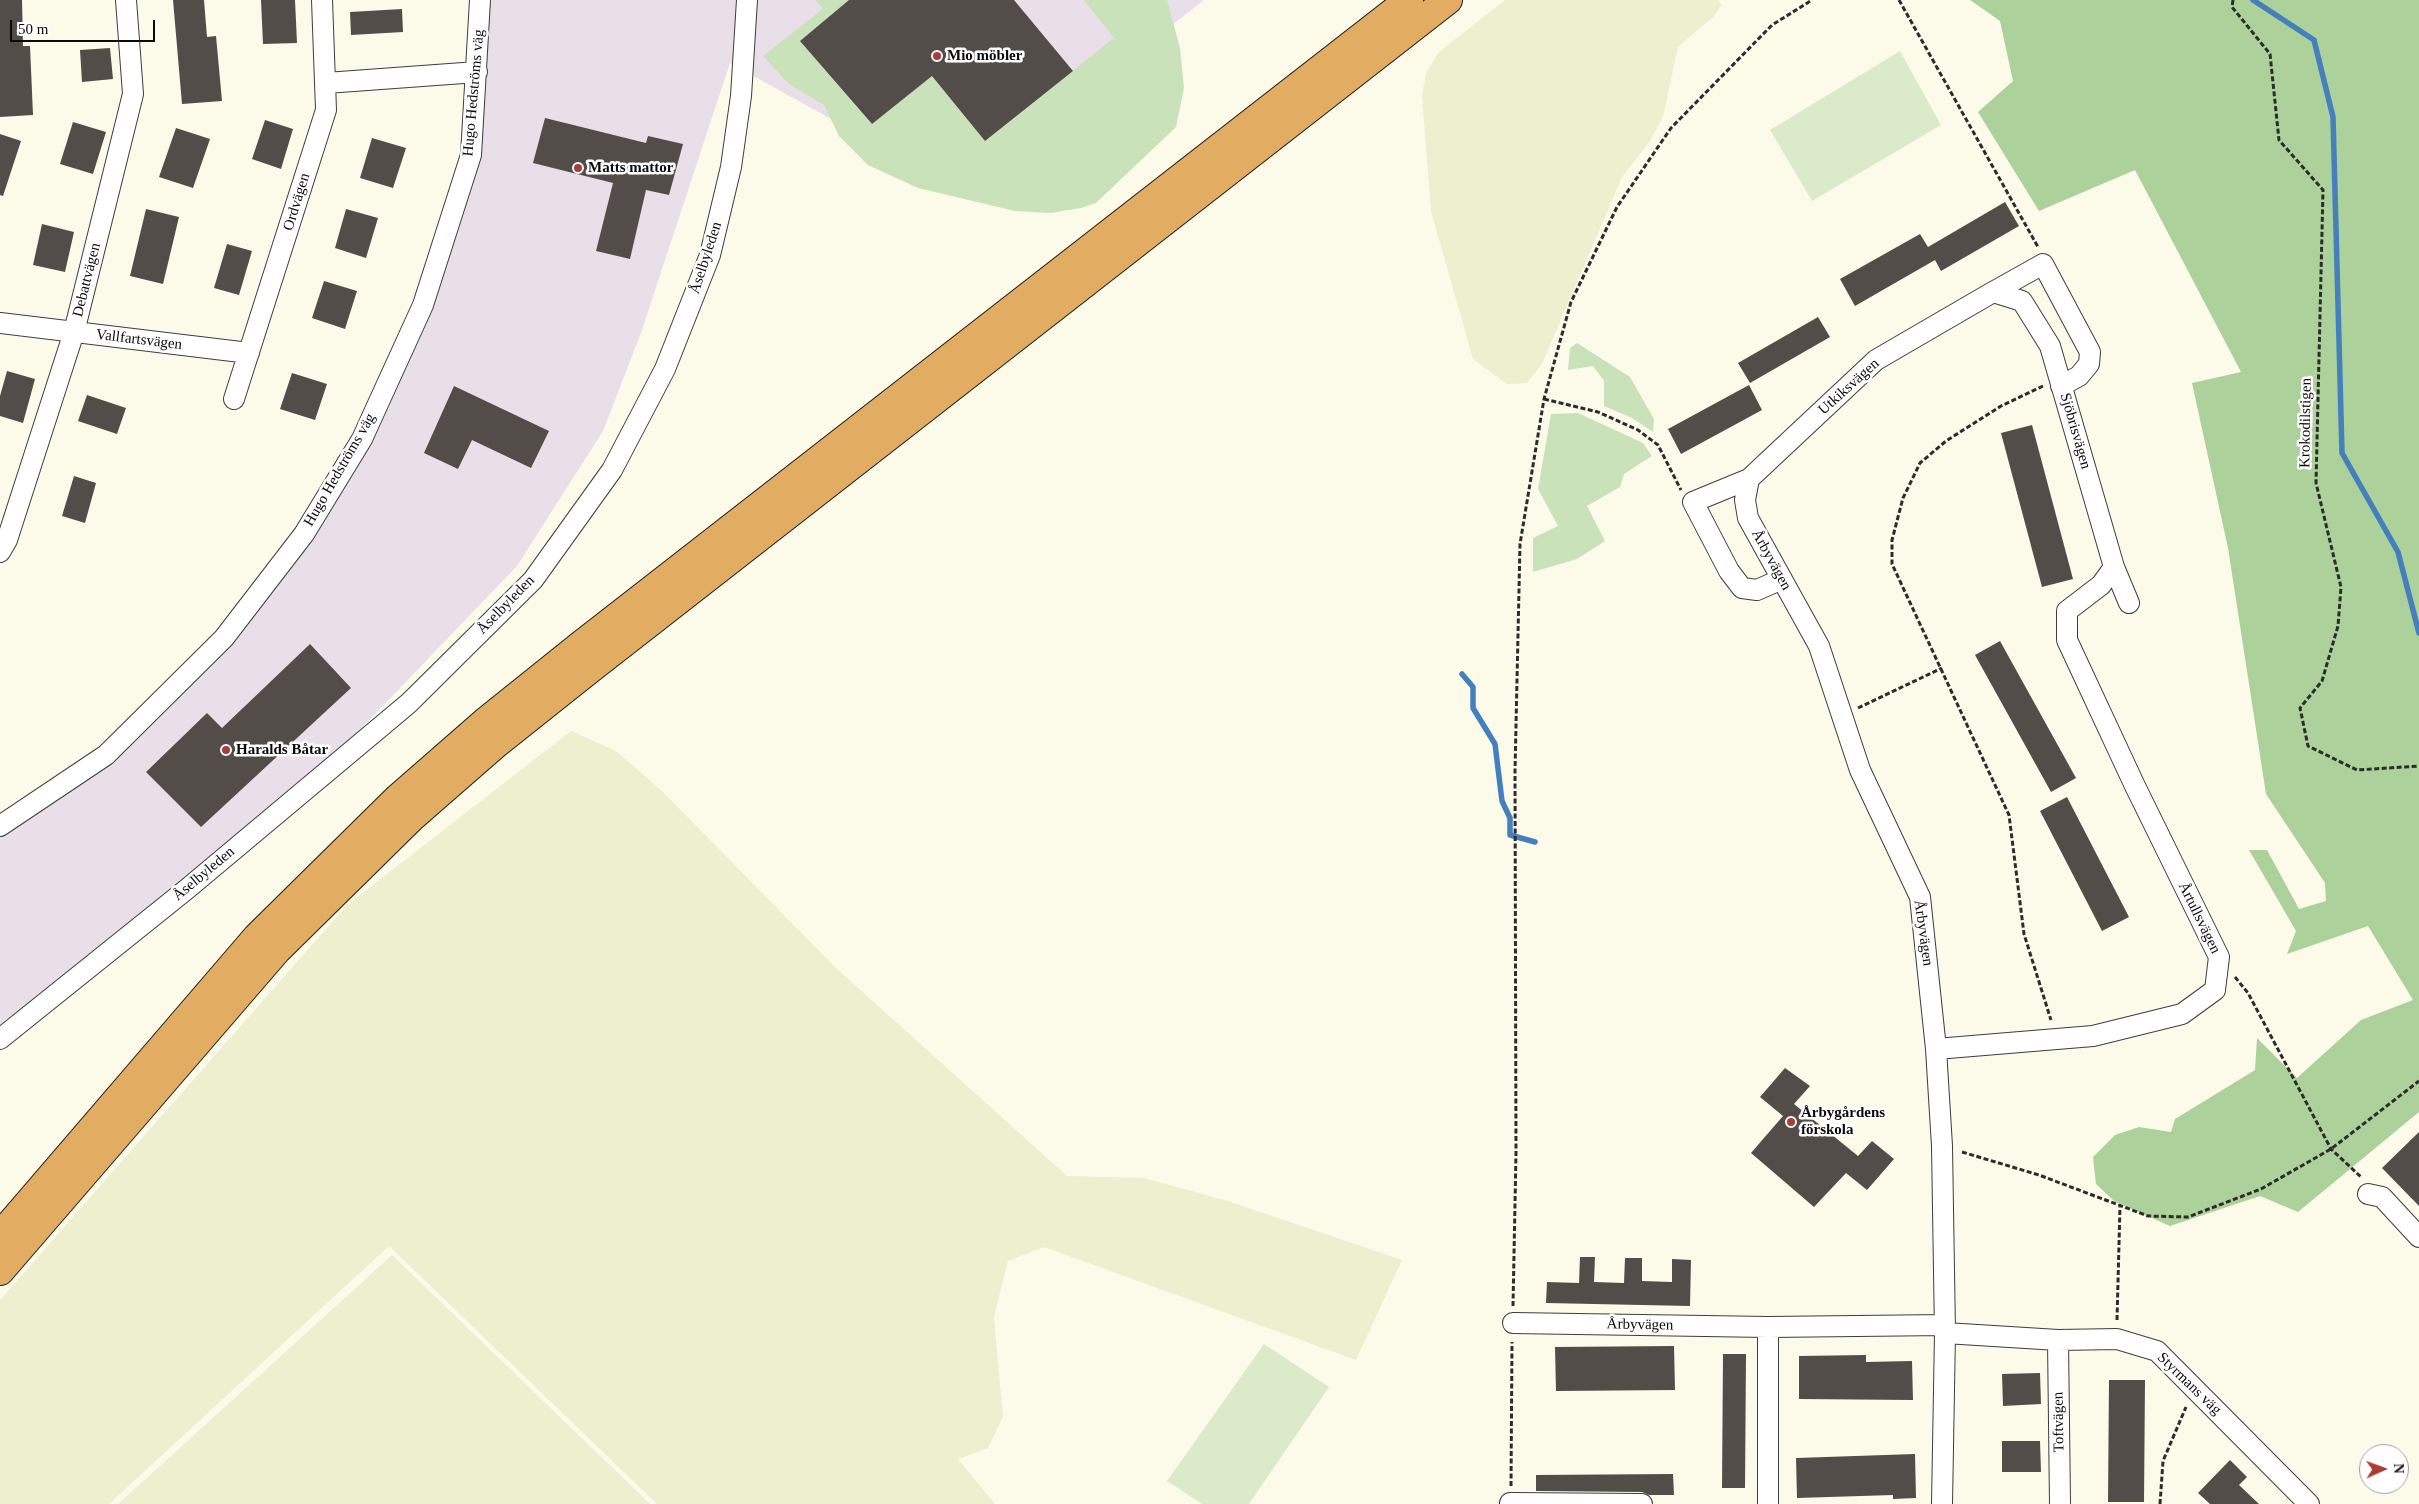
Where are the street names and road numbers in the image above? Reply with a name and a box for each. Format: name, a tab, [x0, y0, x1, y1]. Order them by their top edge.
street label: Hugo Hedströms väg	[459, 29, 489, 157]
street label: Ordvägen	[280, 171, 314, 233]
street label: Åselbyleden	[686, 220, 726, 296]
street label: Debattvägen	[69, 241, 105, 319]
street label: Vallfartsvägen	[95, 326, 183, 354]
street label: Utkiksvägen	[1815, 355, 1883, 419]
street label: Krokodilstigen	[2296, 378, 2316, 468]
street label: Sjöbrisvägen	[2056, 391, 2094, 471]
street label: Hugo Hedströms väg	[300, 410, 380, 530]
street label: Årbyvägen	[1747, 526, 1795, 594]
street label: Åselbyleden	[473, 572, 539, 638]
street label: Åselbyleden	[169, 843, 239, 905]
street label: Årtullsvägen	[2174, 879, 2224, 957]
street label: Årbyvägen	[1909, 899, 1937, 967]
street label: Årbyvägen	[1607, 1315, 1673, 1335]
street label: Styrmans väg	[2153, 1349, 2225, 1419]
street label: Toftvägen	[2049, 1392, 2069, 1452]

